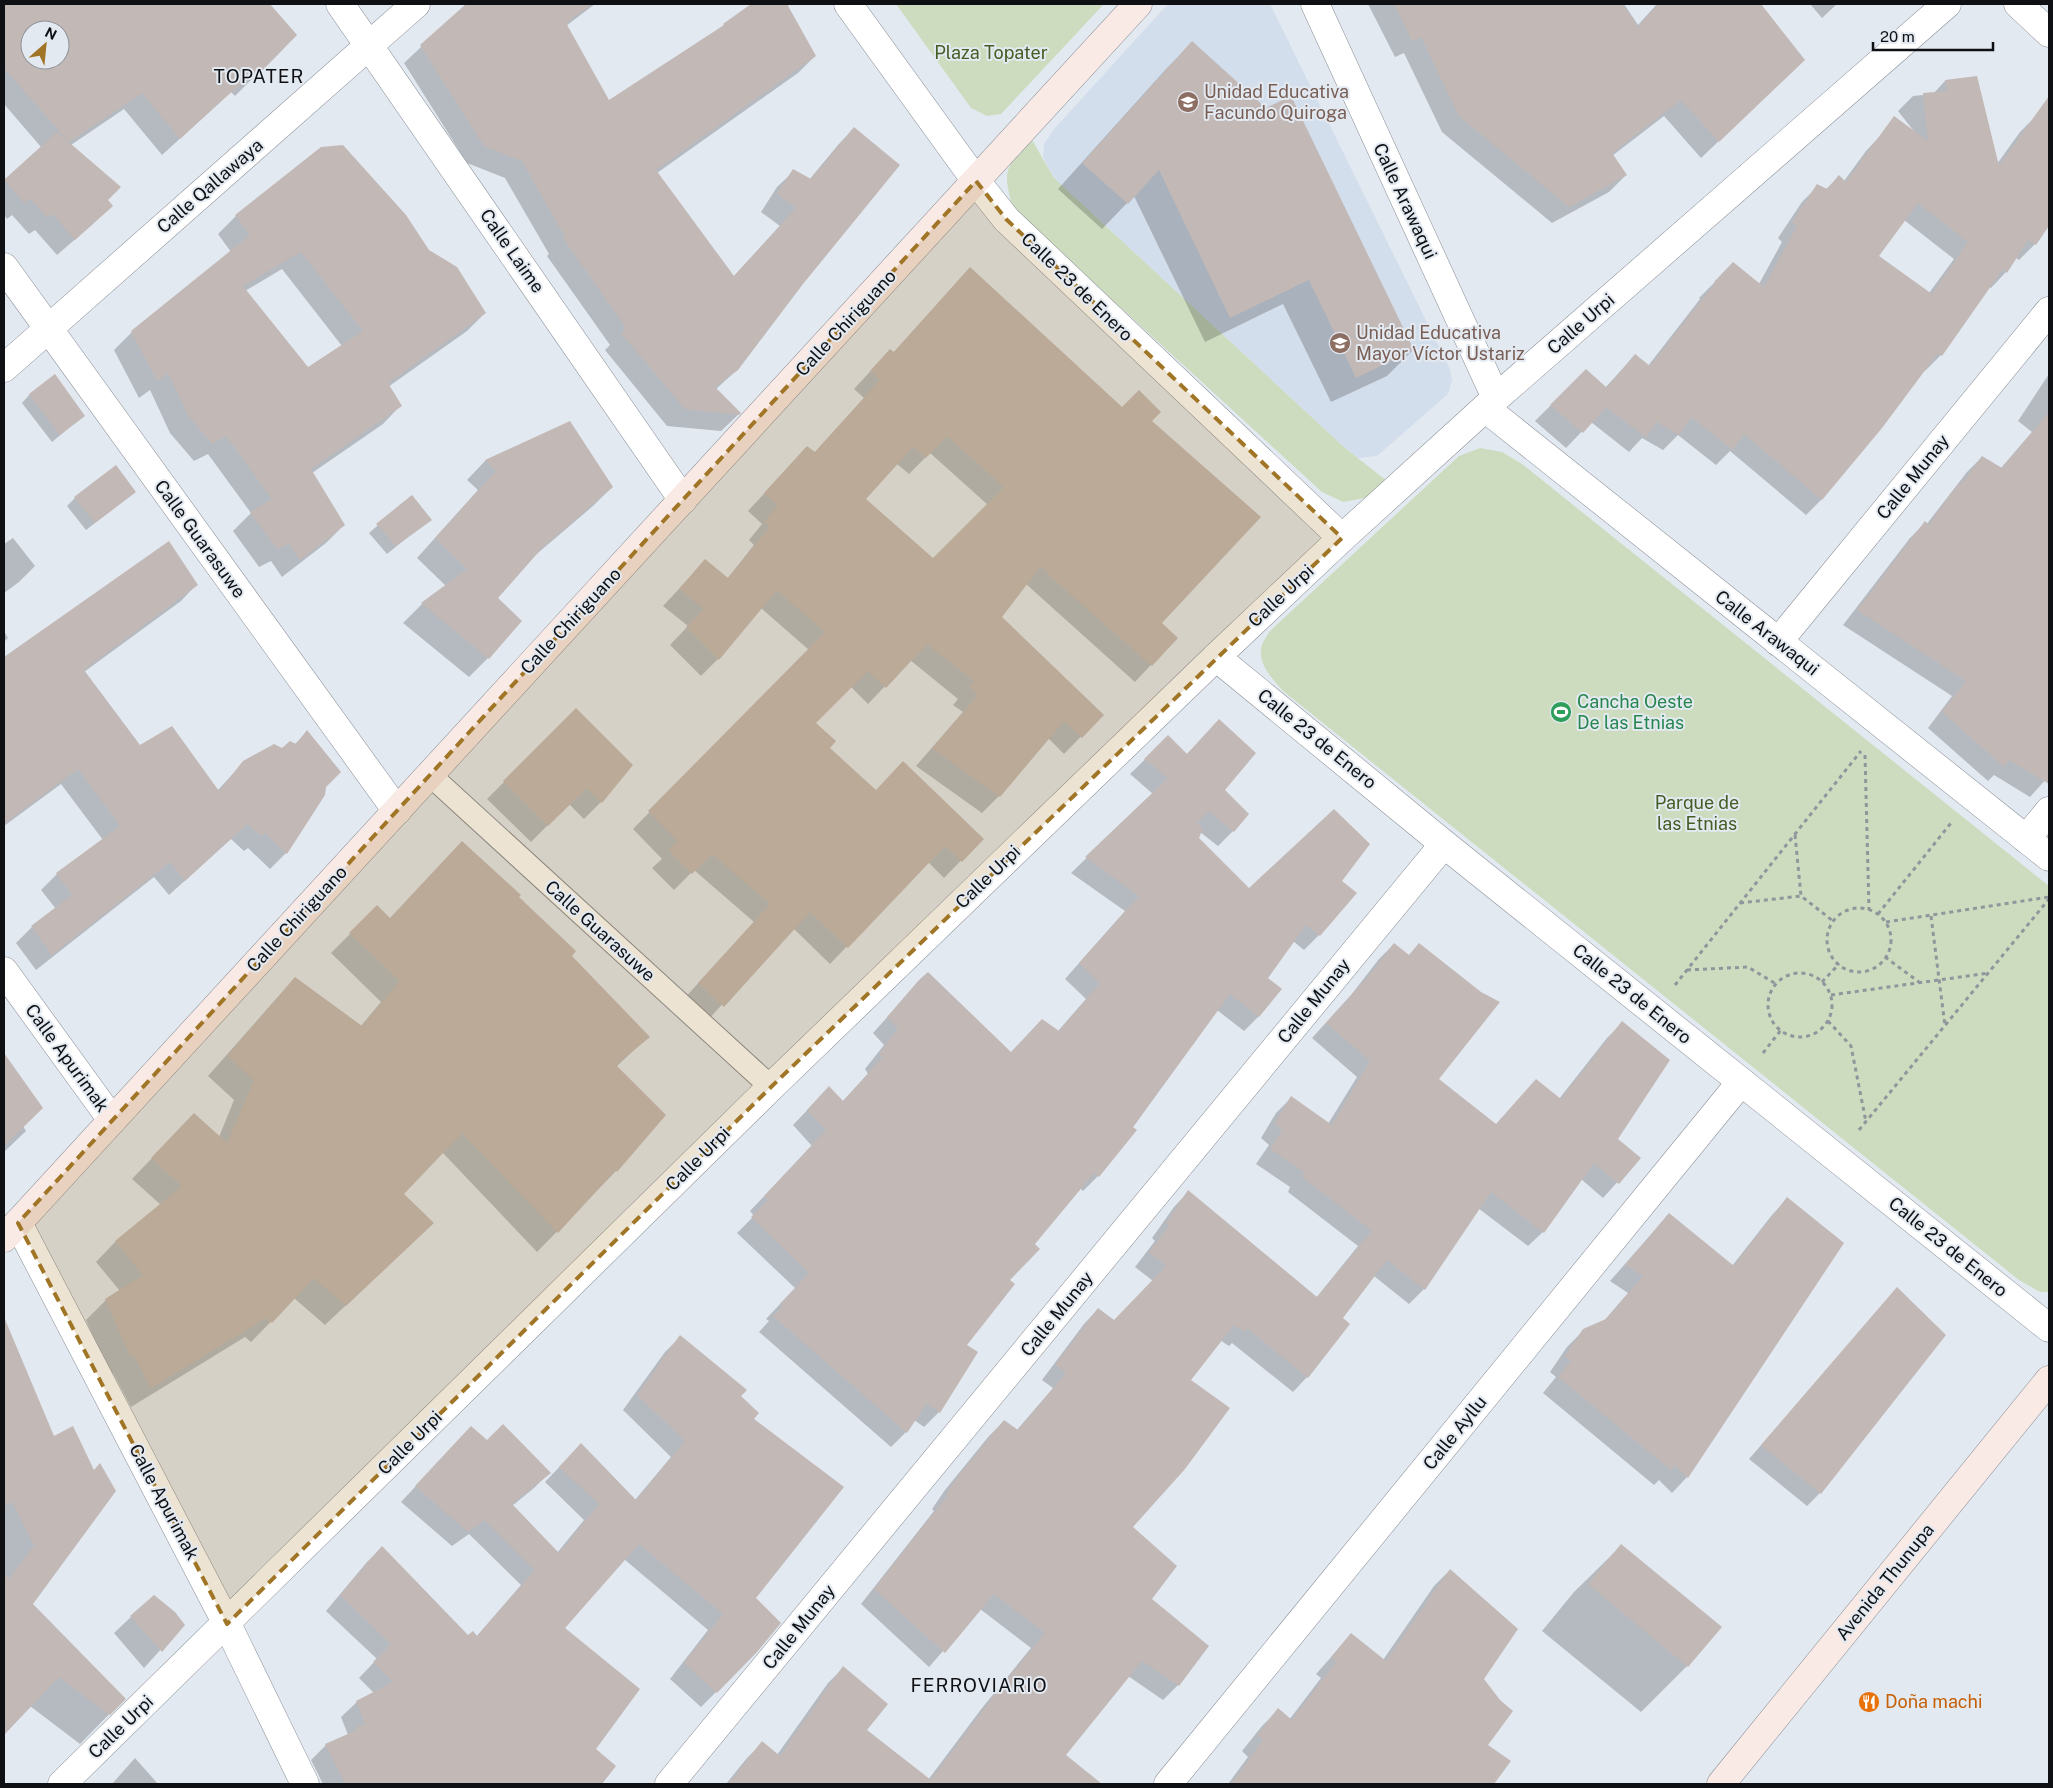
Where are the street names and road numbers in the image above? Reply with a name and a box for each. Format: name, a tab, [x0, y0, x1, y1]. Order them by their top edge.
street label: Calle Qallawaya	[153, 134, 267, 237]
street label: Calle Arawaqui	[1369, 139, 1441, 262]
street label: Calle Laime	[476, 205, 549, 297]
street label: Calle 23 de Enero	[1017, 228, 1137, 345]
street label: Calle Chiriguano	[791, 265, 900, 380]
street label: Calle Urpi	[1543, 289, 1618, 358]
street label: Calle Munay	[1872, 430, 1953, 523]
street label: Calle Guarasuwe	[151, 476, 250, 602]
street label: Calle Urpi	[1244, 560, 1318, 631]
street label: Calle Chiriguano	[516, 563, 625, 678]
street label: Calle Arawaqui	[1711, 586, 1823, 680]
street label: Calle 23 de Enero	[1254, 684, 1381, 793]
street label: Calle Urpi	[951, 841, 1024, 913]
street label: Calle Chiriguano	[242, 861, 351, 976]
street label: Calle Guarasuwe	[541, 876, 660, 985]
street label: Calle 23 de Enero	[1569, 939, 1696, 1048]
street label: Calle Munay	[1273, 954, 1354, 1047]
street label: Calle Apurimak	[21, 1000, 114, 1116]
street label: Calle Urpi	[661, 1122, 734, 1195]
street label: Calle 23 de Enero	[1885, 1192, 2012, 1301]
street label: Calle Munay	[1016, 1267, 1097, 1360]
street label: Calle Ayllu	[1418, 1392, 1491, 1474]
street label: Calle Urpi	[373, 1406, 446, 1479]
street label: Calle Apurimak	[125, 1440, 204, 1563]
street label: Avenida Thunupa	[1831, 1519, 1938, 1644]
street label: Calle Munay	[758, 1580, 839, 1673]
street label: Calle Urpi	[84, 1691, 157, 1763]

